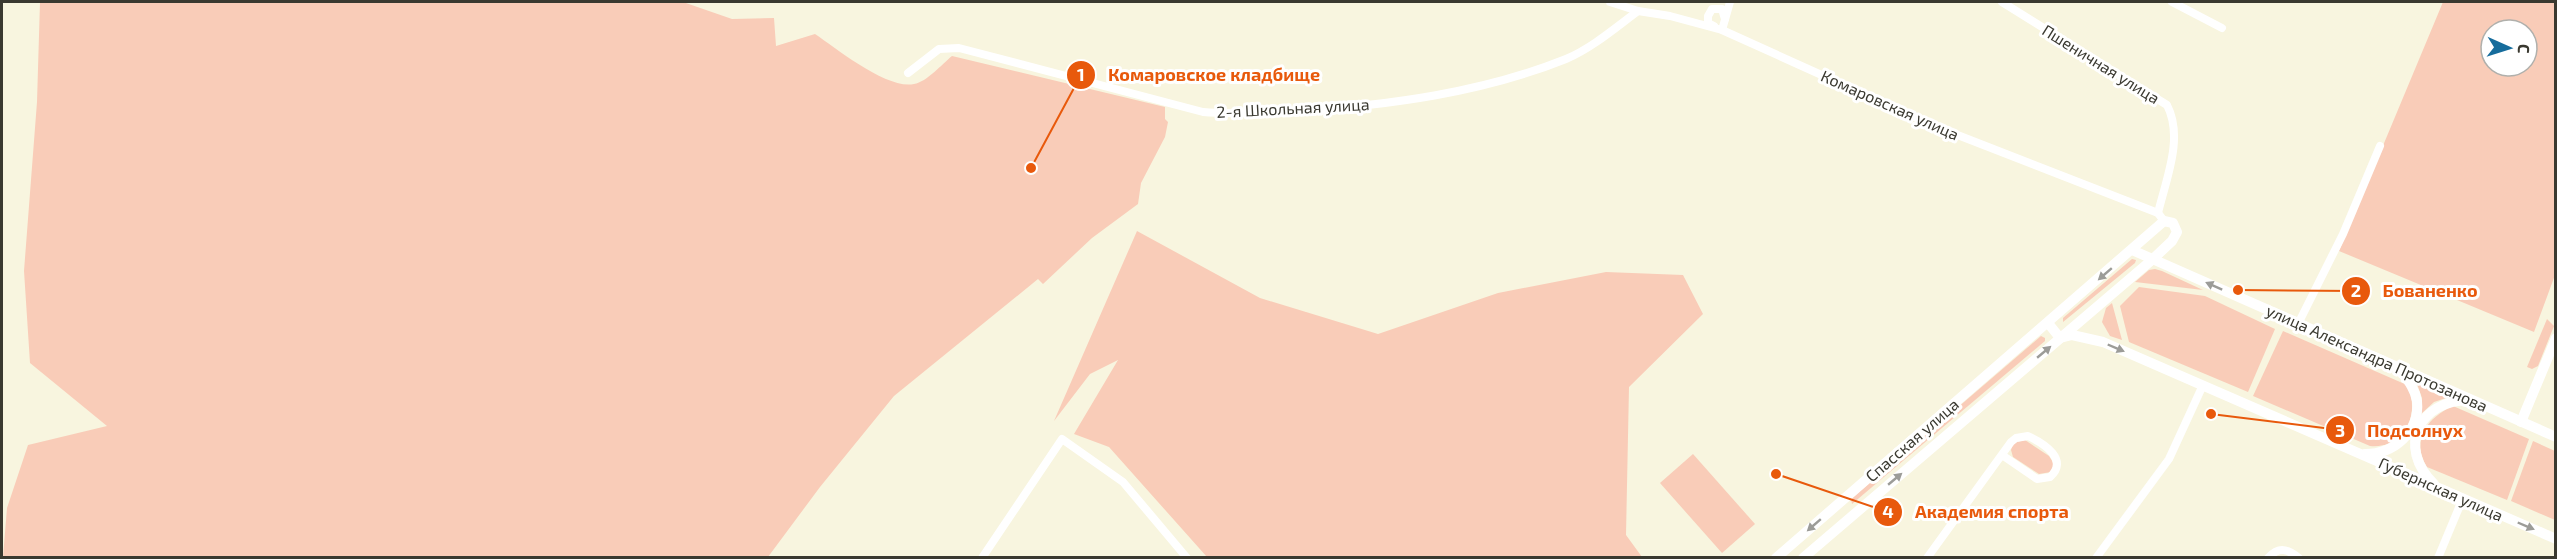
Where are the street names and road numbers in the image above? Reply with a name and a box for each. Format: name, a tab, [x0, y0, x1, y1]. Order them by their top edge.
street label: Пшеничная улица	[2039, 20, 2163, 108]
street label: Комаровская улица	[1818, 66, 1962, 144]
street label: 2-я Школьная улица	[1216, 94, 1370, 122]
street label: улица Александра Протозанова	[2263, 300, 2491, 416]
street label: Спасская улица	[1861, 394, 1963, 486]
street label: Губернская улица	[2376, 453, 2506, 525]

